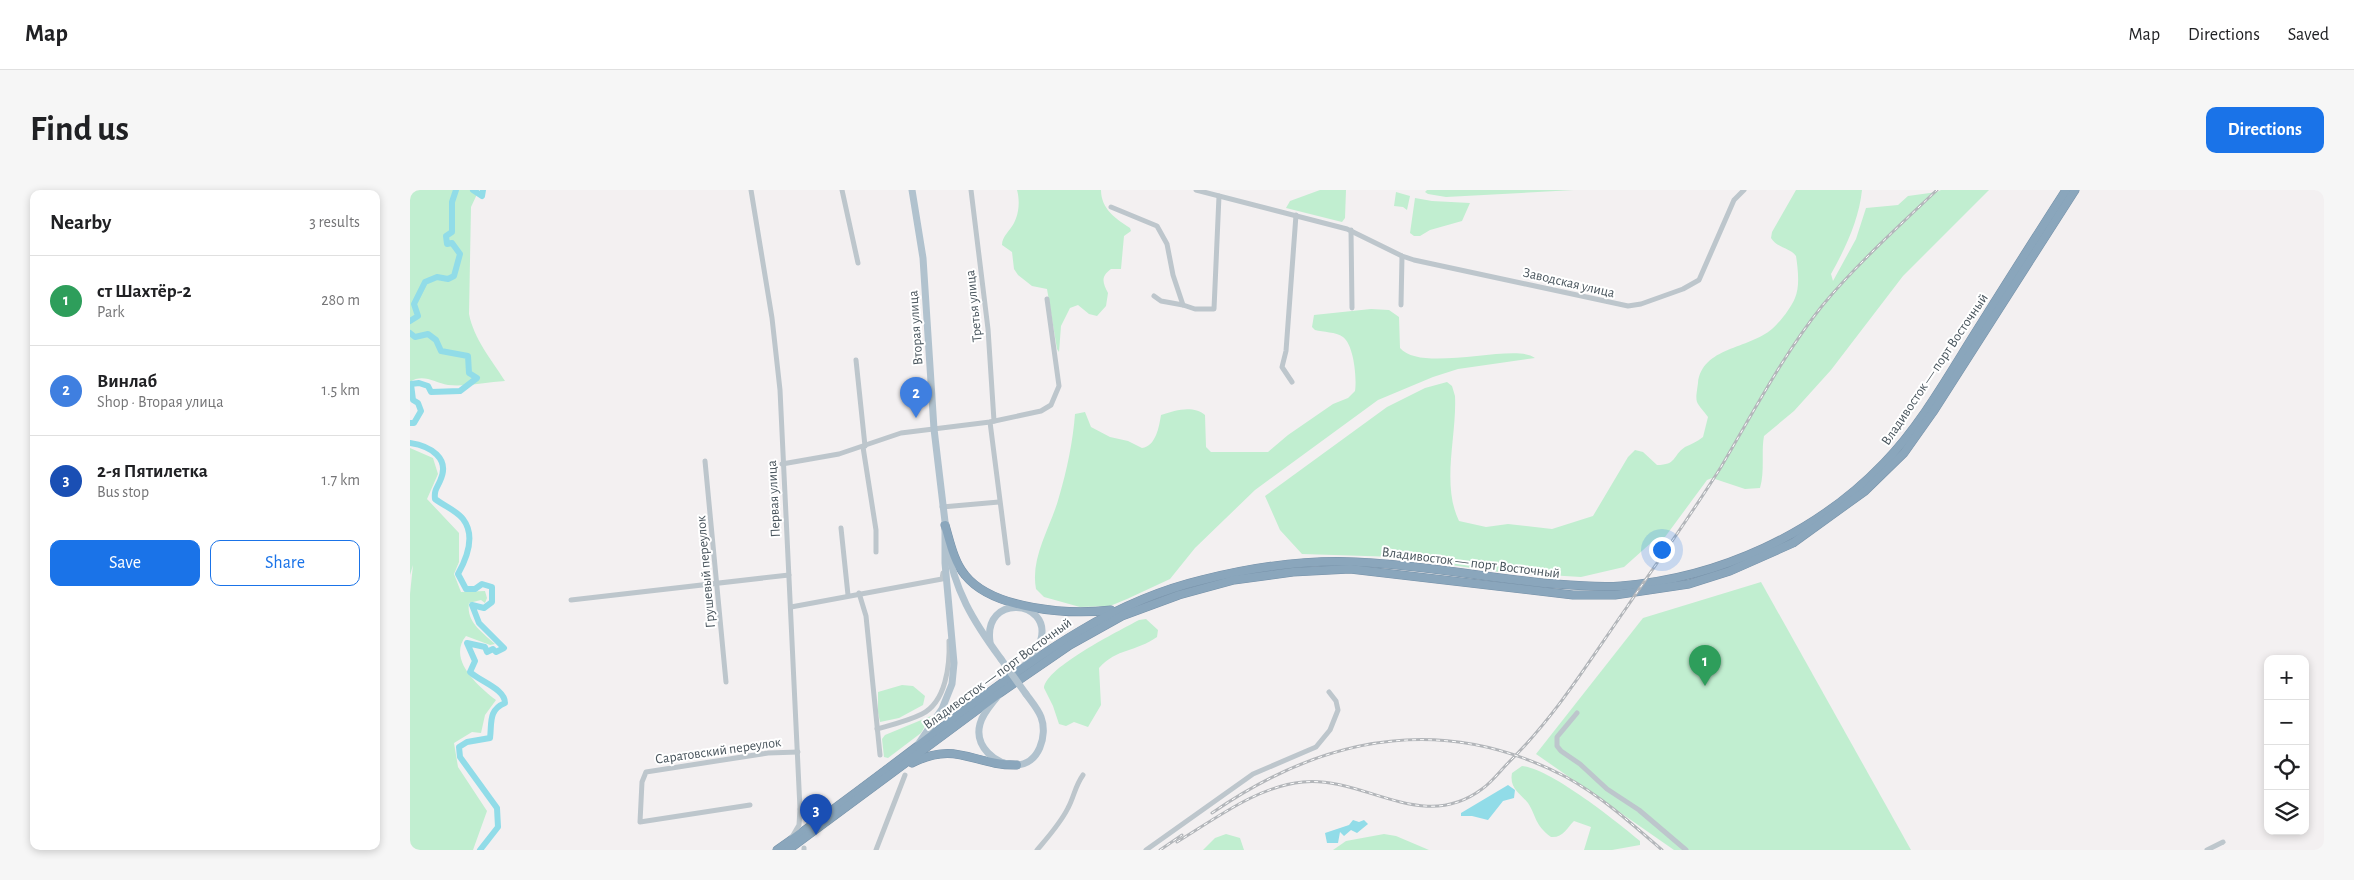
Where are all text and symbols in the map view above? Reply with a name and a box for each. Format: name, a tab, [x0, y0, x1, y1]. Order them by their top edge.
text: Map	[25, 22, 68, 46]
text: Map	[2129, 26, 2160, 44]
text: Directions	[2188, 26, 2260, 44]
text: Saved	[2288, 26, 2329, 44]
button: Directions	[2206, 107, 2324, 153]
text: Find us	[30, 112, 129, 147]
text: Nearby	[50, 212, 111, 233]
text: 3 results	[309, 214, 360, 230]
street label: Заводская улица	[1522, 266, 1617, 300]
street label: Третья улица	[963, 269, 985, 343]
text: ст Шахтёр-2	[97, 282, 191, 301]
street label: Вторая улица	[906, 289, 926, 366]
street label: Владивосток — порт Восточный	[1879, 291, 1991, 448]
text: 1	[63, 292, 69, 308]
text: 280 m	[321, 292, 360, 308]
text: Park	[97, 304, 125, 320]
text: Винлаб	[97, 372, 157, 391]
pin: 2	[900, 377, 932, 418]
text: 2	[62, 382, 70, 398]
text: 1.5 km	[321, 382, 360, 398]
text: Shop · Вторая улица	[97, 394, 224, 410]
street label: Первая улица	[765, 459, 783, 538]
text: 2-я Пятилетка	[97, 462, 208, 481]
text: 3	[63, 472, 69, 488]
text: 1.7 km	[321, 472, 360, 488]
text: Bus stop	[97, 484, 149, 500]
street label: Грушевый переулок	[694, 515, 718, 629]
your location	[1649, 537, 1675, 563]
button: Save	[50, 540, 200, 586]
button: Share	[210, 540, 360, 586]
street label: Владивосток — порт Восточный	[1381, 545, 1561, 581]
street label: Владивосток — порт Восточный	[921, 615, 1074, 732]
pin: 1	[1689, 645, 1721, 686]
map controls	[2264, 655, 2309, 835]
button: +	[2264, 655, 2309, 700]
button: −	[2264, 700, 2309, 745]
street label: Саратовский переулок	[654, 735, 783, 767]
button: locate	[2264, 745, 2309, 790]
button: layers	[2264, 790, 2309, 835]
pin: 3	[800, 794, 832, 835]

